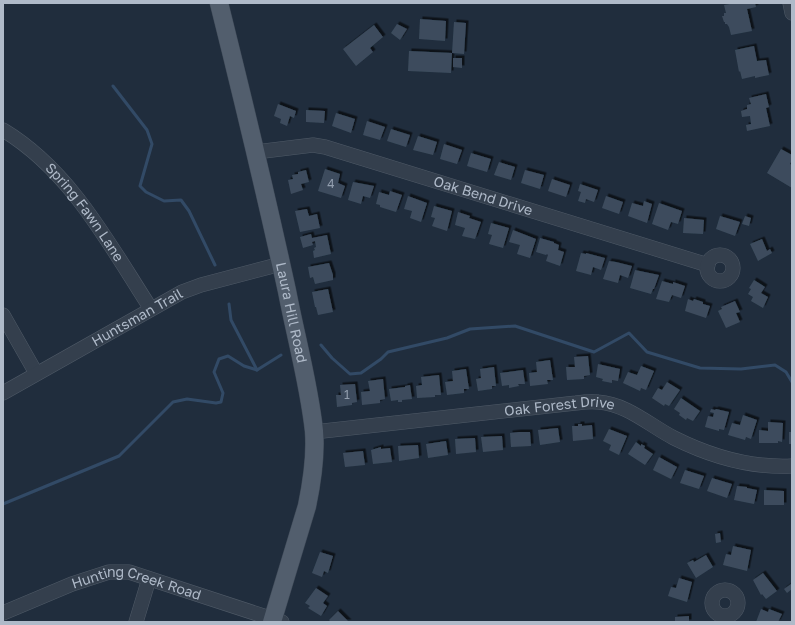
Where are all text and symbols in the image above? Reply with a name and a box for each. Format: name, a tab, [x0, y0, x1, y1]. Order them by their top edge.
street label: Spring Fawn Lane	[42, 159, 128, 265]
street label: Oak Bend Drive	[432, 172, 535, 218]
house number: 4	[327, 176, 335, 191]
street label: Laura Hill Road	[273, 261, 311, 364]
street label: Huntsman Trail	[88, 284, 185, 349]
house number: 1	[344, 387, 350, 402]
street label: Oak Forest Drive	[503, 393, 617, 419]
street label: Hunting Creek Road	[69, 563, 204, 603]

